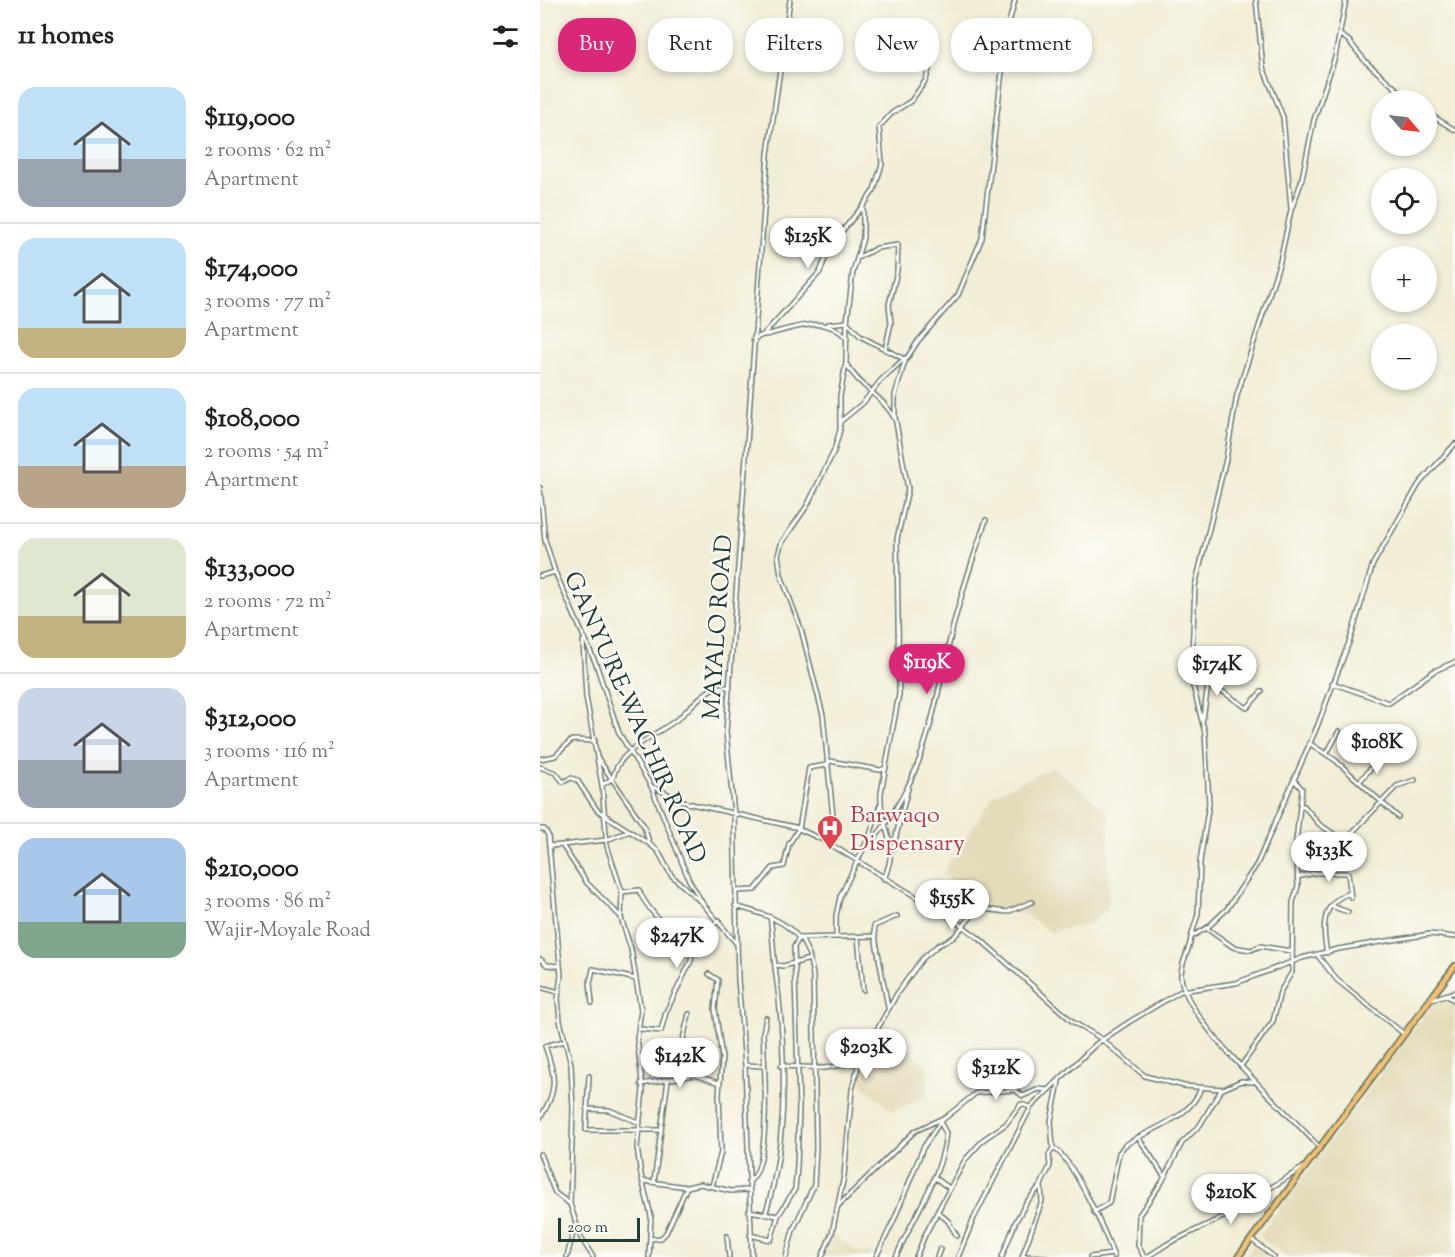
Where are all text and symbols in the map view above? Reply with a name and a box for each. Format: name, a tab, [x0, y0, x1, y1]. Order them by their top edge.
text: 11 homes	[18, 18, 114, 55]
chip: Buy	[558, 18, 636, 72]
chip: Rent	[648, 18, 733, 72]
chip: Filters	[745, 18, 843, 72]
chip: New	[855, 18, 939, 72]
chip: Apartment	[951, 18, 1092, 72]
icon: filters	[489, 20, 522, 53]
north arrow	[1371, 90, 1437, 156]
map controls	[1371, 90, 1437, 390]
text: $119,000	[204, 100, 295, 137]
icon: home	[66, 111, 138, 183]
text: 2 rooms · 62 m²	[204, 137, 332, 166]
text: Apartment	[204, 166, 299, 195]
button: locate	[1371, 168, 1437, 234]
pin: $125K	[766, 218, 850, 269]
text: $125K	[784, 223, 832, 252]
button: +	[1371, 246, 1437, 312]
text: $174,000	[204, 251, 298, 288]
icon: home	[66, 262, 138, 334]
text: 3 rooms · 77 m²	[204, 288, 331, 317]
text: Apartment	[204, 317, 299, 346]
button: −	[1371, 324, 1437, 390]
text: $108,000	[204, 401, 300, 438]
icon: home	[66, 412, 138, 484]
text: 2 rooms · 54 m²	[204, 438, 329, 467]
text: Apartment	[204, 467, 299, 496]
street label: MAYALO ROAD	[696, 533, 742, 721]
text: $133,000	[204, 551, 295, 588]
icon: home	[66, 562, 138, 634]
street label: GANYURE-WACHIR ROAD	[554, 566, 714, 869]
text: 2 rooms · 72 m²	[204, 588, 332, 617]
text: Apartment	[204, 617, 299, 646]
pin: $119K	[885, 644, 969, 695]
pin: $174K	[1175, 646, 1259, 697]
text: $119K	[903, 649, 951, 678]
text: $174K	[1192, 651, 1242, 680]
text: $312,000	[204, 701, 296, 738]
icon: home	[66, 712, 138, 784]
pin: $108K	[1335, 724, 1419, 775]
text: $108K	[1351, 729, 1403, 758]
text: 3 rooms · 116 m²	[204, 738, 335, 767]
text: Apartment	[204, 767, 299, 796]
place label: Barwaqo Dispensary	[850, 799, 965, 861]
hospital icon: Barwaqo Dispensary	[815, 813, 845, 851]
pin: $133K	[1287, 832, 1371, 883]
text: $133K	[1305, 837, 1353, 866]
text: $210,000	[204, 851, 299, 888]
icon: home	[66, 862, 138, 934]
pin: $155K	[910, 880, 994, 931]
text: $155K	[929, 885, 975, 914]
text: 3 rooms · 86 m²	[204, 888, 331, 917]
text: Wajir-Moyale Road	[204, 917, 371, 946]
pin: $247K	[635, 918, 719, 969]
text: $247K	[650, 923, 704, 952]
pin: $203K	[824, 1029, 908, 1080]
text: $203K	[839, 1034, 893, 1063]
pin: $142K	[638, 1038, 722, 1089]
text: $142K	[654, 1043, 706, 1072]
pin: $312K	[954, 1050, 1038, 1101]
text: $312K	[971, 1055, 1021, 1084]
pin: $210K	[1189, 1174, 1273, 1225]
text: $210K	[1205, 1179, 1257, 1208]
scale bar	[558, 1215, 640, 1242]
text: 200 m	[567, 1217, 608, 1240]

